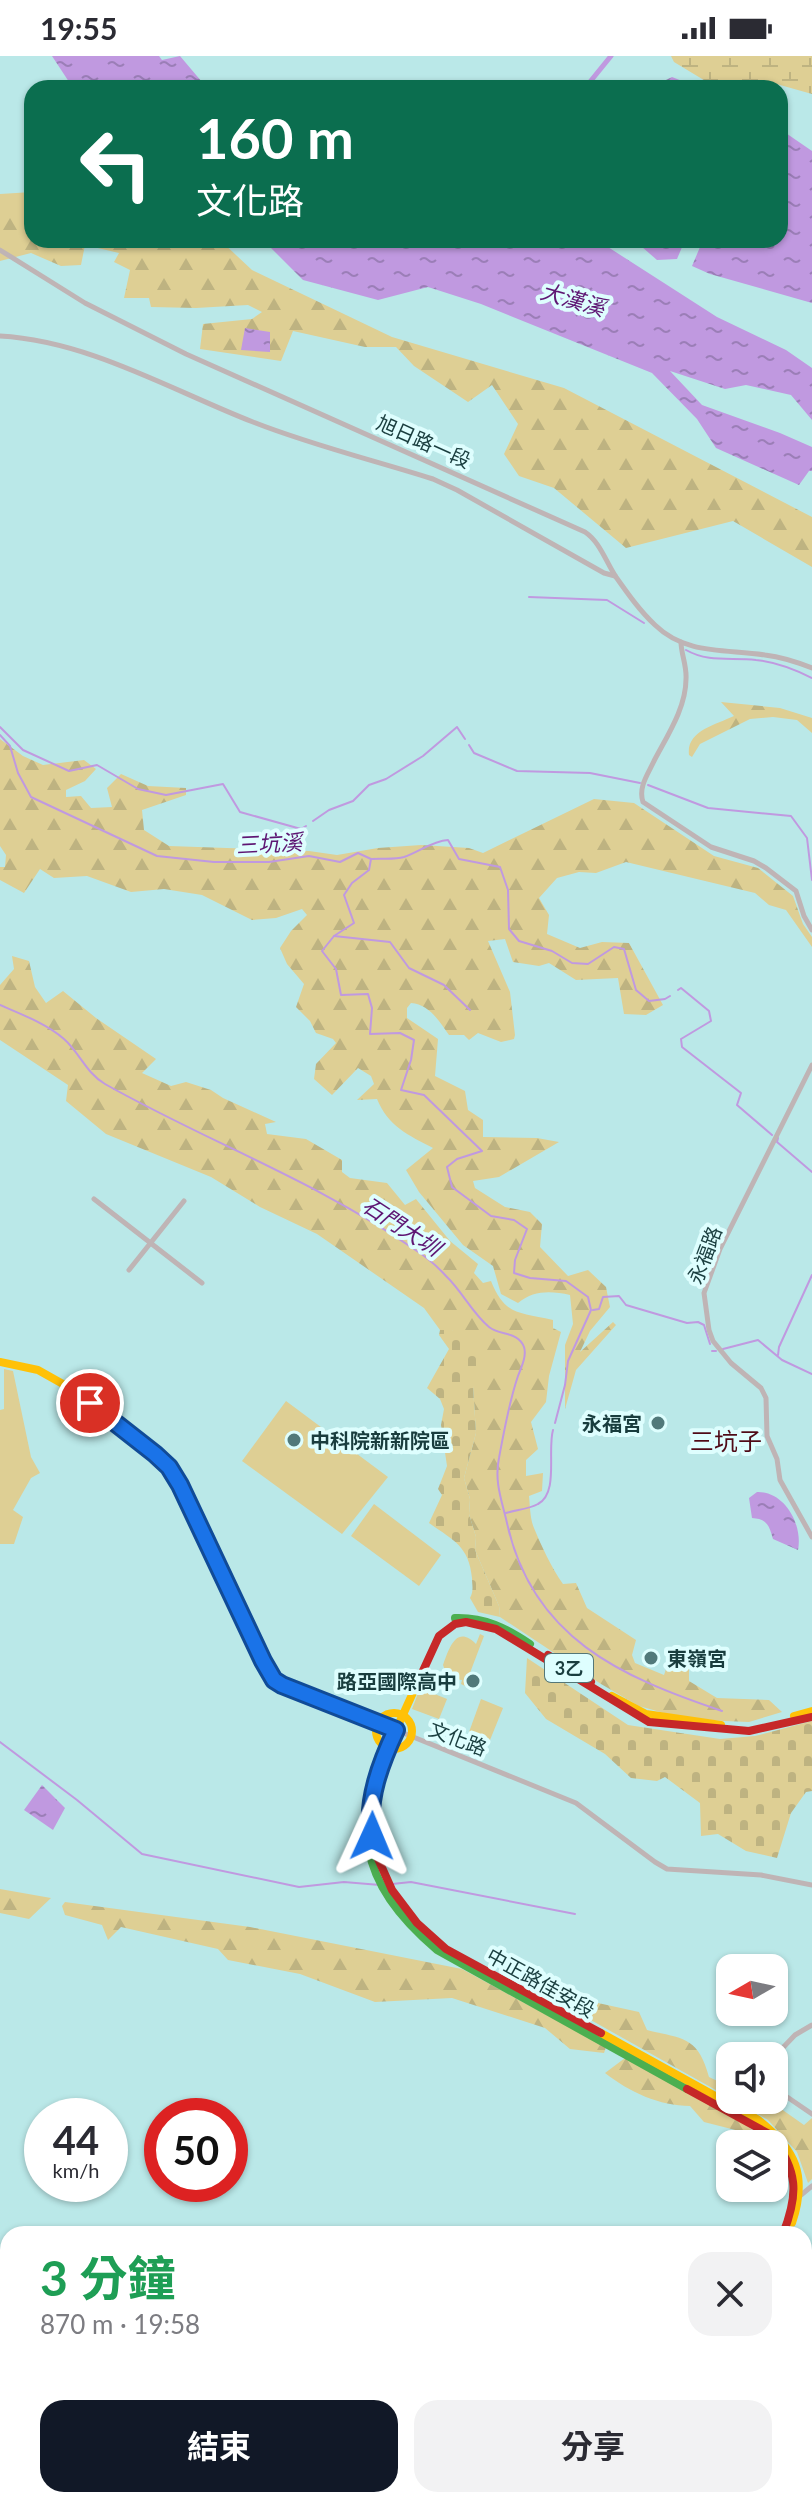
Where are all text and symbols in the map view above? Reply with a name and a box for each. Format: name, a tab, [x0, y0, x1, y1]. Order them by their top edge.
text: 19:55	[40, 10, 117, 46]
text: 160 m	[196, 104, 354, 171]
icon: left	[64, 112, 168, 216]
text: 文化路	[196, 178, 304, 222]
water label: 大漢溪	[538, 277, 611, 322]
street label: 旭日路一段	[373, 410, 475, 472]
water label: 三坑溪	[235, 828, 306, 858]
water label: 石門大圳	[358, 1191, 449, 1263]
street label: 永福路	[682, 1223, 726, 1287]
pin	[56, 1369, 124, 1437]
icon: arrive	[68, 1381, 112, 1425]
place label: 永福宮	[582, 1411, 642, 1435]
marker: 永福宮	[649, 1414, 667, 1432]
district label: 三坑子	[690, 1426, 762, 1455]
place label: 中科院新新院區	[310, 1428, 450, 1452]
marker: 中科院新新院區	[285, 1431, 303, 1449]
place label: 東嶺宮	[667, 1646, 727, 1670]
marker: 東嶺宮	[642, 1649, 660, 1667]
road number: 3乙	[545, 1654, 593, 1682]
place label: 路亞國際高中	[337, 1669, 457, 1693]
marker: 路亞國際高中	[464, 1672, 482, 1690]
street label: 文化路	[426, 1716, 490, 1760]
position arrow	[330, 1794, 414, 1878]
street label: 中正路佳安段	[483, 1942, 599, 2022]
north arrow	[716, 1954, 788, 2026]
map controls	[716, 1954, 788, 2202]
button: sound	[716, 2042, 788, 2114]
speed limit sign: 50	[144, 2098, 248, 2202]
text: 44	[53, 2116, 99, 2164]
button: layers	[716, 2130, 788, 2202]
text: km/h	[53, 2158, 99, 2182]
text: 3 分鐘	[40, 2249, 176, 2306]
button: close	[688, 2252, 772, 2336]
text: 870 m · 19:58	[40, 2308, 200, 2340]
button: 結束	[40, 2400, 398, 2492]
button: 分享	[414, 2400, 772, 2492]

